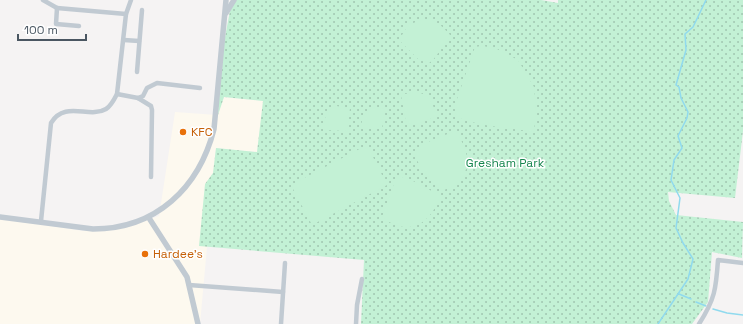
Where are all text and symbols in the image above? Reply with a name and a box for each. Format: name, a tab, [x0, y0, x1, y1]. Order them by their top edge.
scale bar	[18, 16, 86, 42]
text: 100 m	[24, 22, 58, 38]
place label: KFC	[191, 124, 213, 140]
marker: KFC	[178, 127, 188, 137]
park label: Gresham Park	[466, 155, 545, 171]
place label: Hardee's	[153, 246, 203, 262]
marker: Hardee's	[140, 249, 150, 259]

